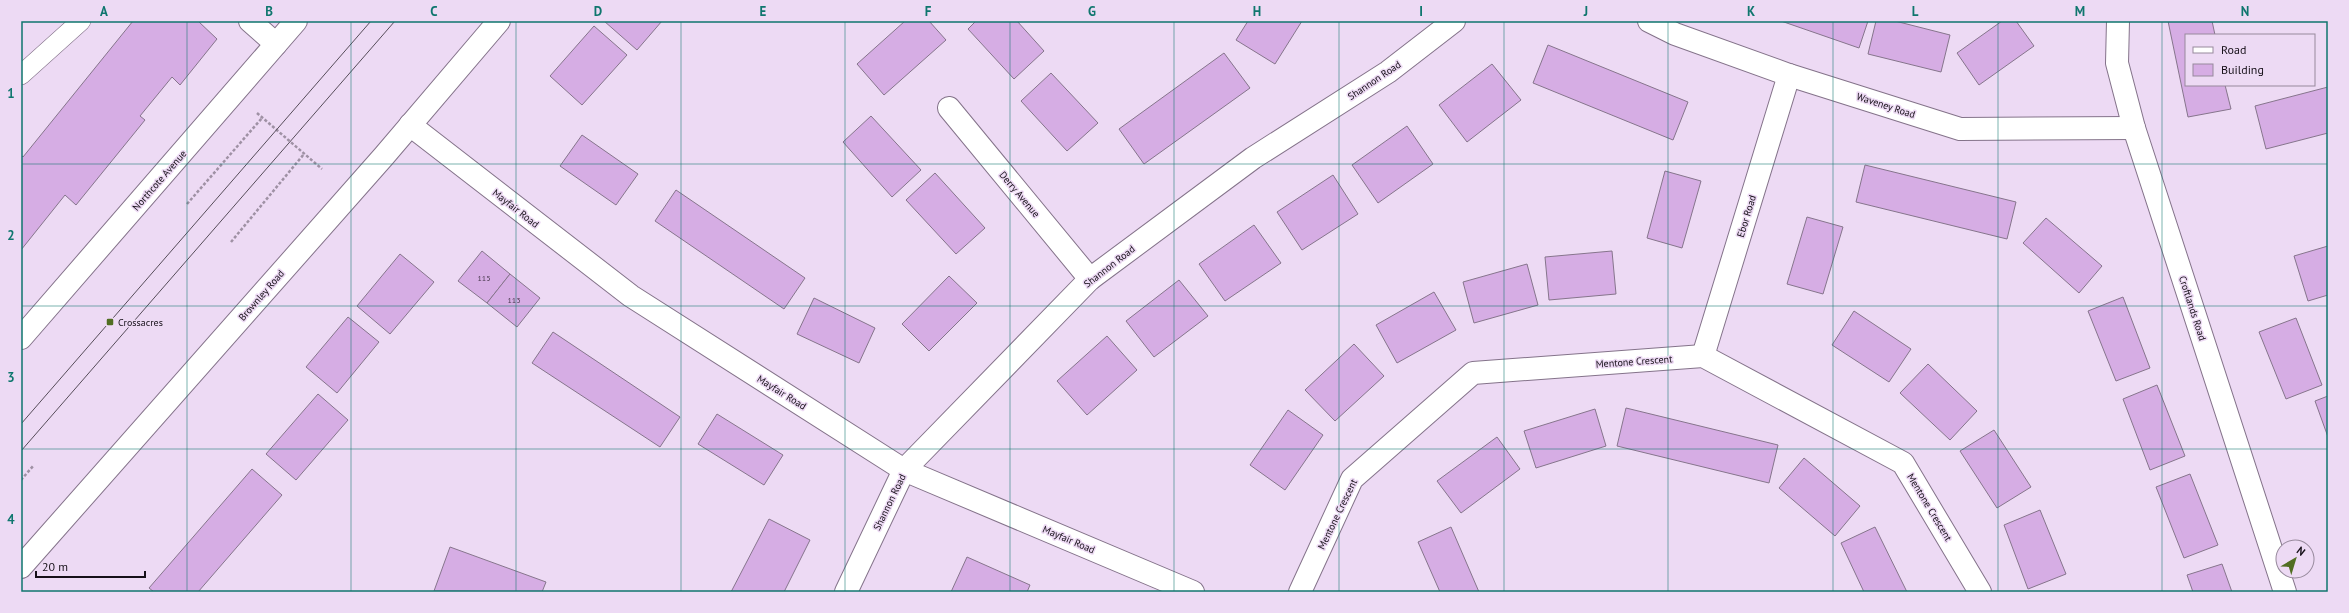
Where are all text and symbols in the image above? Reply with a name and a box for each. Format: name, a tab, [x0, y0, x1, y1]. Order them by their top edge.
text: A	[100, 3, 108, 20]
text: B	[265, 3, 273, 20]
text: C	[430, 3, 438, 20]
text: D	[594, 3, 602, 20]
text: E	[760, 3, 767, 20]
text: F	[925, 3, 932, 20]
text: G	[1088, 3, 1096, 20]
text: H	[1253, 3, 1261, 20]
text: I	[1419, 3, 1423, 20]
text: J	[1583, 3, 1588, 20]
text: K	[1747, 3, 1755, 20]
text: L	[1912, 3, 1919, 20]
text: M	[2075, 3, 2085, 20]
text: N	[2241, 3, 2249, 20]
legend	[2185, 34, 2315, 86]
text: Road	[2221, 42, 2246, 57]
street label: Shannon Road	[1345, 58, 1403, 103]
text: Building	[2221, 62, 2264, 77]
text: 1	[7, 85, 15, 102]
street label: Waveney Road	[1855, 90, 1917, 121]
street label: Northcote Avenue	[129, 147, 189, 213]
street label: Derry Avenue	[997, 169, 1043, 220]
street label: Mayfair Road	[490, 186, 542, 231]
street label: Ebor Road	[1734, 194, 1759, 239]
text: 2	[7, 227, 15, 244]
street label: Shannon Road	[1081, 242, 1137, 290]
street label: Brownley Road	[236, 267, 287, 323]
house number: 115	[477, 273, 491, 283]
street label: Croftlands Road	[2176, 274, 2209, 342]
house number: 113	[507, 295, 521, 305]
place label: Crossacres	[118, 316, 163, 329]
marker: Crossacres	[105, 317, 115, 327]
street label: Mentone Crescent	[1595, 352, 1673, 371]
text: 3	[7, 369, 15, 386]
street label: Mayfair Road	[755, 372, 809, 413]
street label: Mentone Crescent	[1904, 471, 1955, 544]
street label: Shannon Road	[870, 472, 909, 533]
street label: Mentone Crescent	[1315, 476, 1360, 552]
text: 4	[7, 511, 15, 528]
street label: Mayfair Road	[1041, 523, 1097, 556]
north arrow	[2275, 539, 2315, 579]
text: N	[2294, 543, 2308, 559]
scale bar	[36, 553, 145, 579]
text: 20 m	[42, 559, 68, 574]

